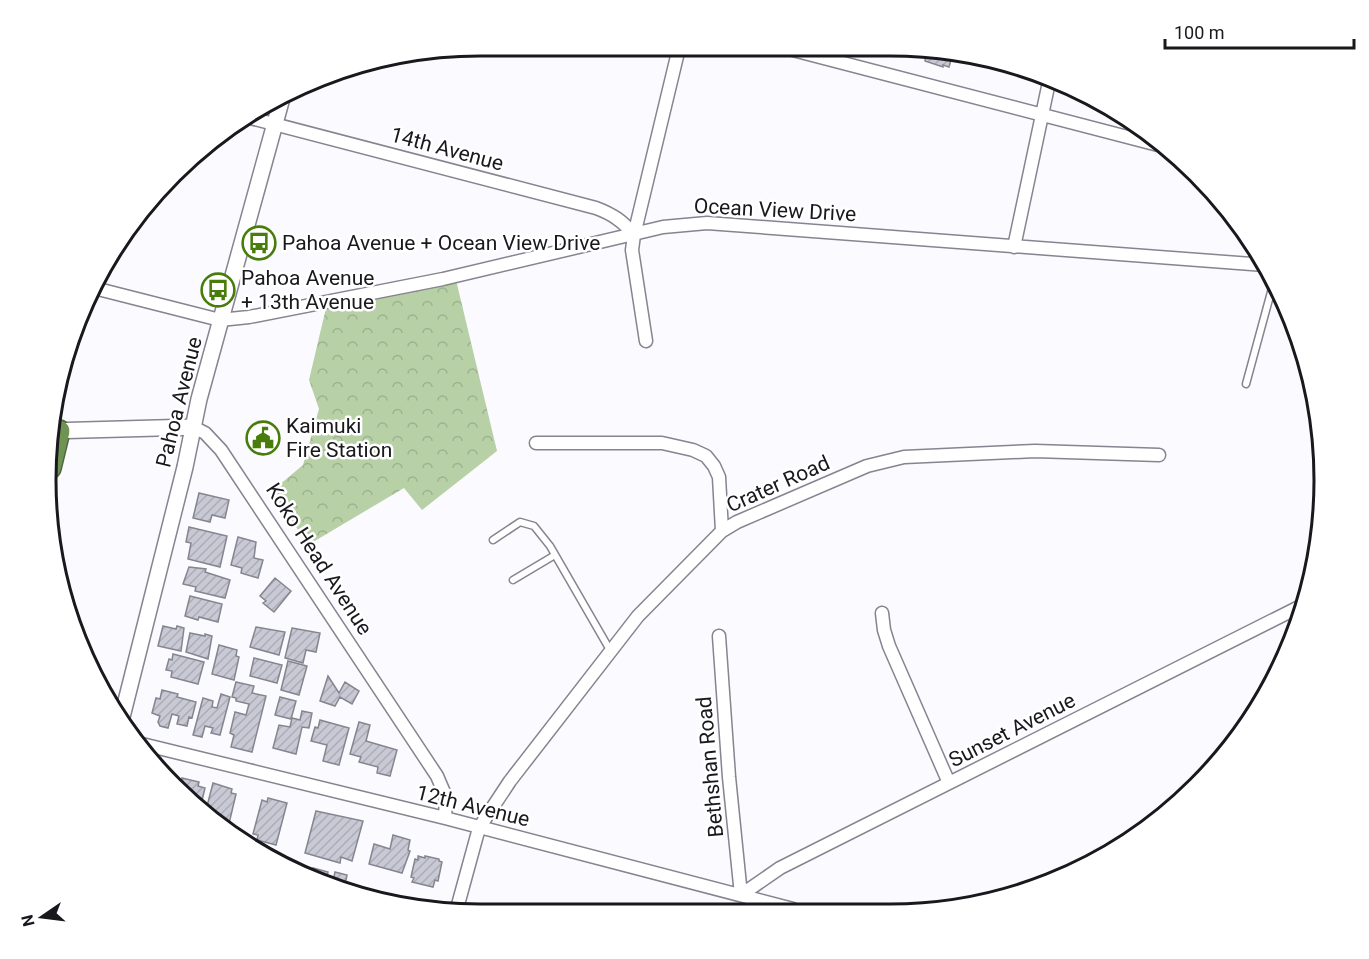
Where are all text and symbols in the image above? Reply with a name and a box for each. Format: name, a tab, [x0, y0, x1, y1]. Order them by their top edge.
scale bar	[1165, 12, 1354, 50]
text: 100 m	[1174, 22, 1225, 43]
street label: 14th Avenue	[388, 122, 506, 176]
street label: Ocean View Drive	[693, 194, 857, 226]
bus stop icon: Pahoa Avenue + Ocean View Drive	[241, 225, 277, 261]
place label: Pahoa Avenue + Ocean View Drive	[282, 231, 600, 255]
place label: Pahoa Avenue + 13th Avenue	[241, 266, 374, 314]
bus stop icon: Pahoa Avenue + 13th Avenue	[200, 272, 236, 308]
street label: Pahoa Avenue	[151, 334, 207, 470]
place label: Kaimuki Fire Station	[286, 414, 392, 462]
public building icon: Kaimuki Fire Station	[245, 420, 281, 456]
street label: Crater Road	[723, 451, 833, 517]
street label: Koko Head Avenue	[261, 479, 377, 639]
street label: Sunset Avenue	[945, 688, 1079, 772]
street label: Bethshan Road	[692, 695, 728, 839]
street label: 12th Avenue	[414, 780, 532, 832]
north arrow	[12, 887, 72, 947]
text: N	[17, 913, 39, 928]

